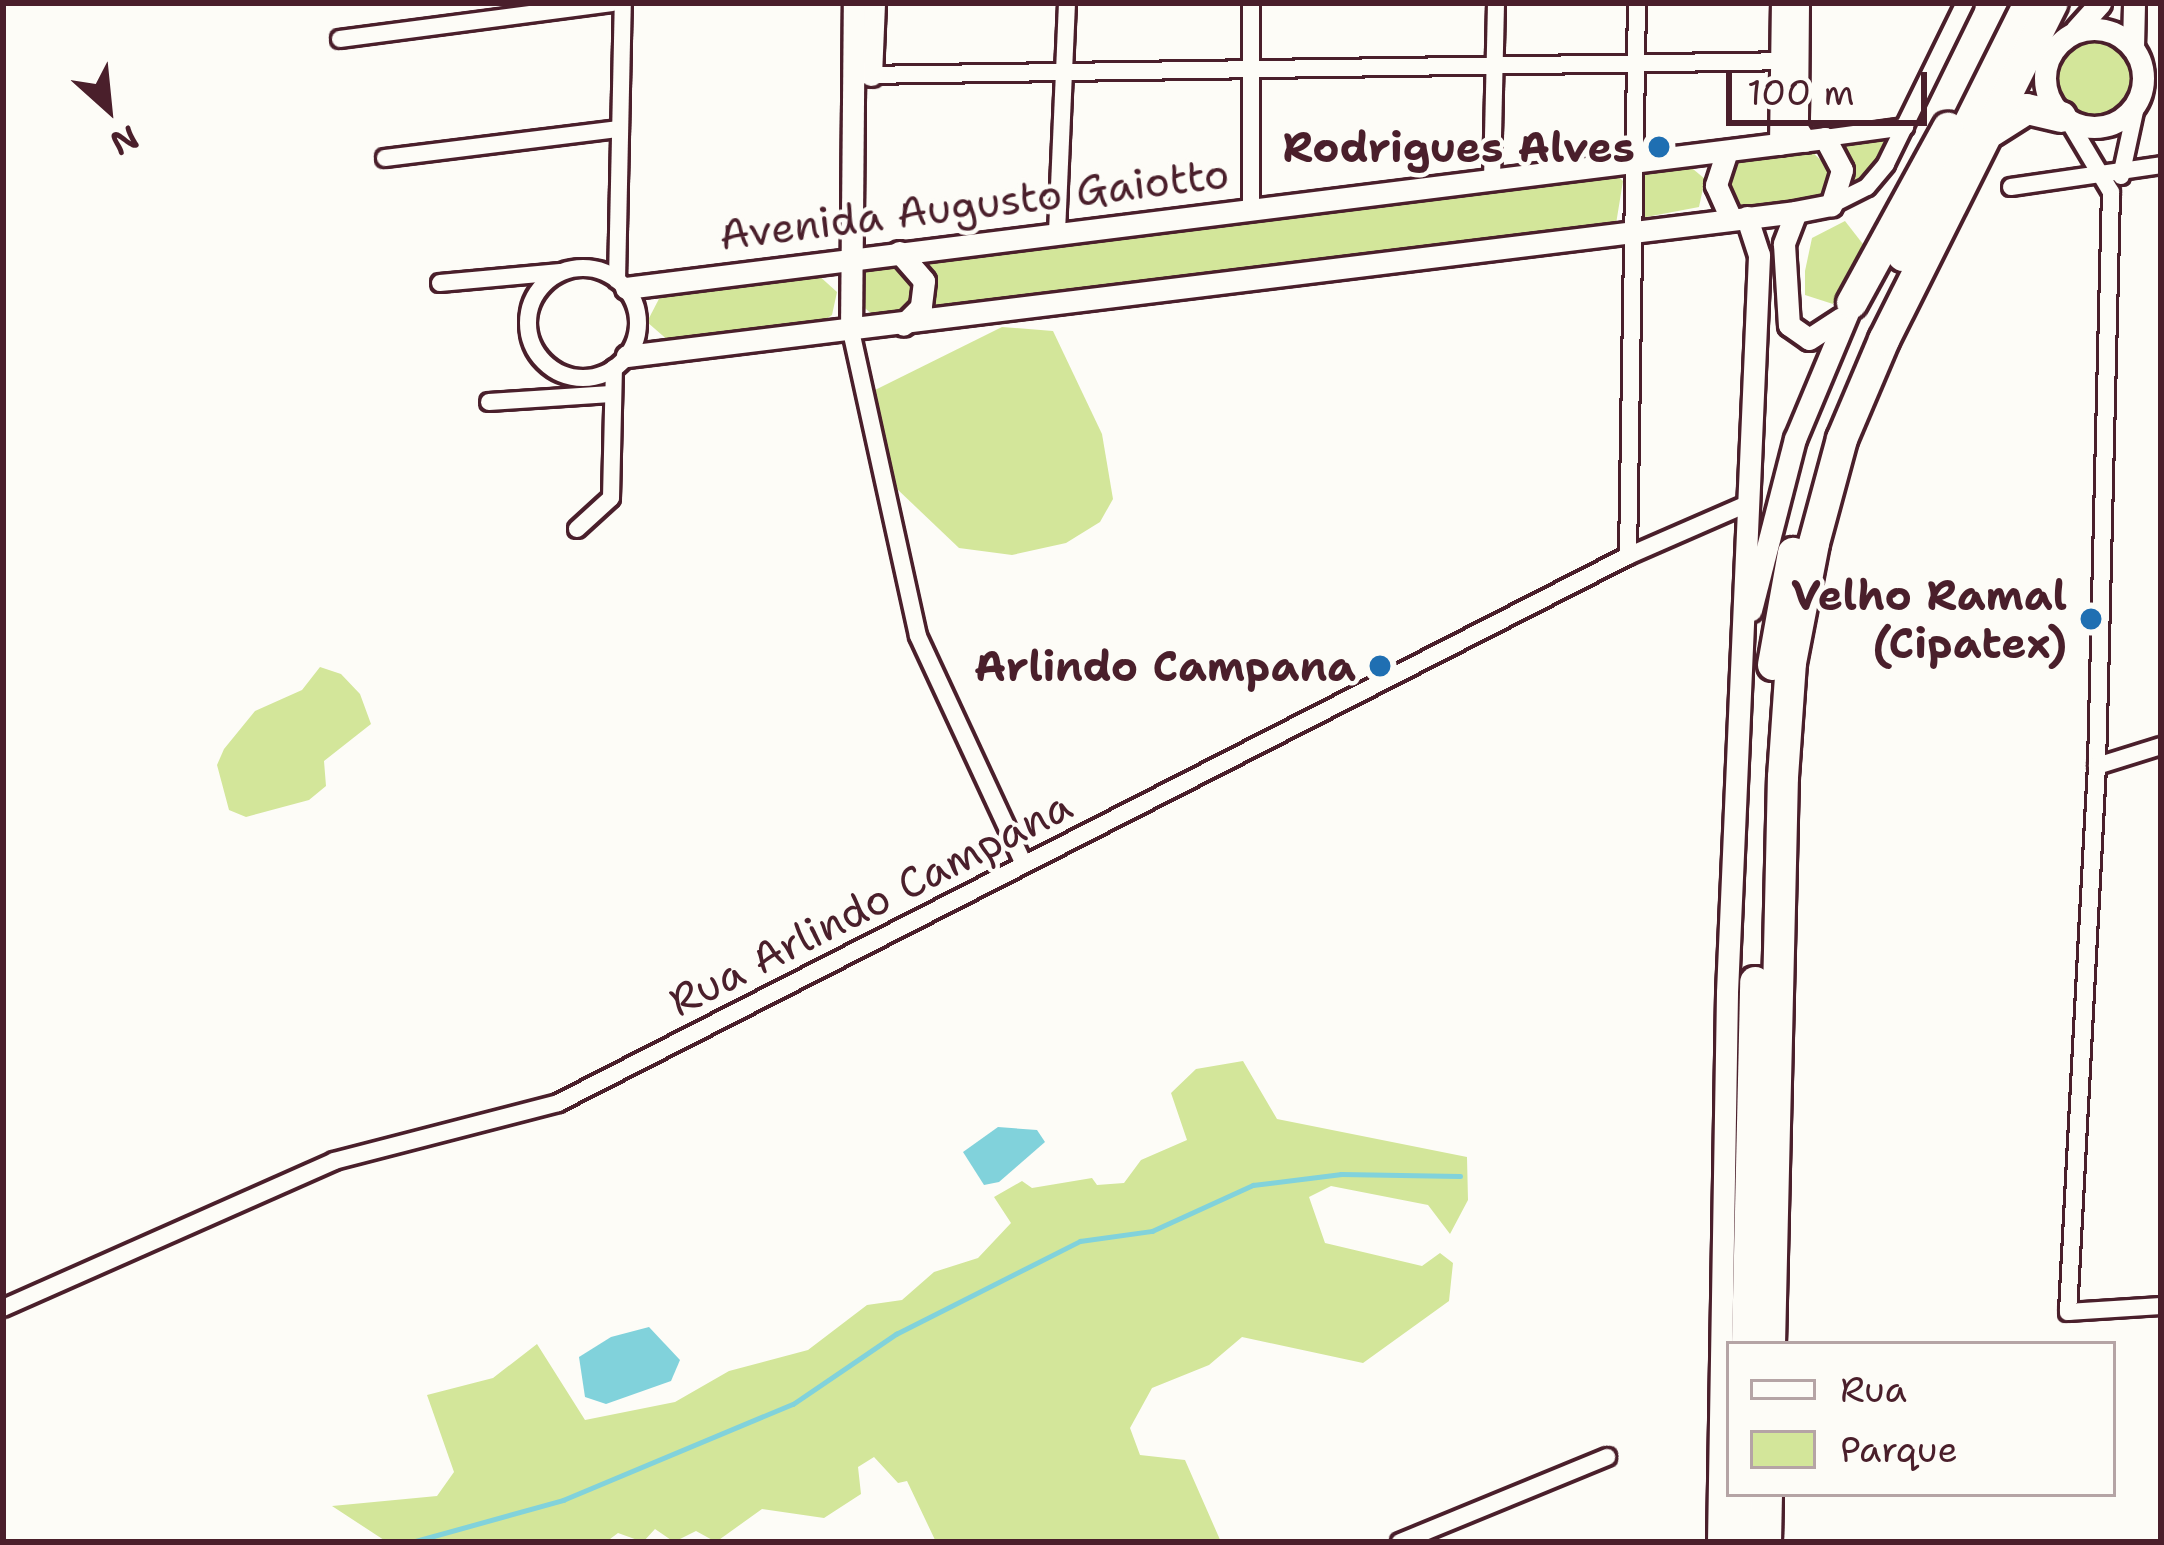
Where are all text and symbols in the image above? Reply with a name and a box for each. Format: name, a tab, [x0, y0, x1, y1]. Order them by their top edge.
north arrow	[48, 48, 168, 168]
scale bar	[1732, 48, 1933, 122]
text: 100 m	[1747, 68, 1855, 117]
text: N	[103, 115, 146, 166]
place label: Rodrigues Alves	[1282, 122, 1635, 172]
marker: Rodrigues Alves	[1646, 134, 1672, 160]
street label: Avenida Augusto Gaiotto	[716, 148, 1232, 260]
place label: Velho Ramal (Cipatex)	[1791, 570, 2067, 668]
marker: Velho Ramal (Cipatex)	[2078, 606, 2104, 632]
place label: Arlindo Campana	[974, 641, 1356, 691]
marker: Arlindo Campana	[1367, 653, 1393, 679]
street label: Rua Arlindo Campana	[660, 780, 1080, 1026]
legend	[1726, 1341, 2116, 1497]
text: Rua	[1840, 1365, 1907, 1414]
text: Parque	[1840, 1425, 1958, 1474]

